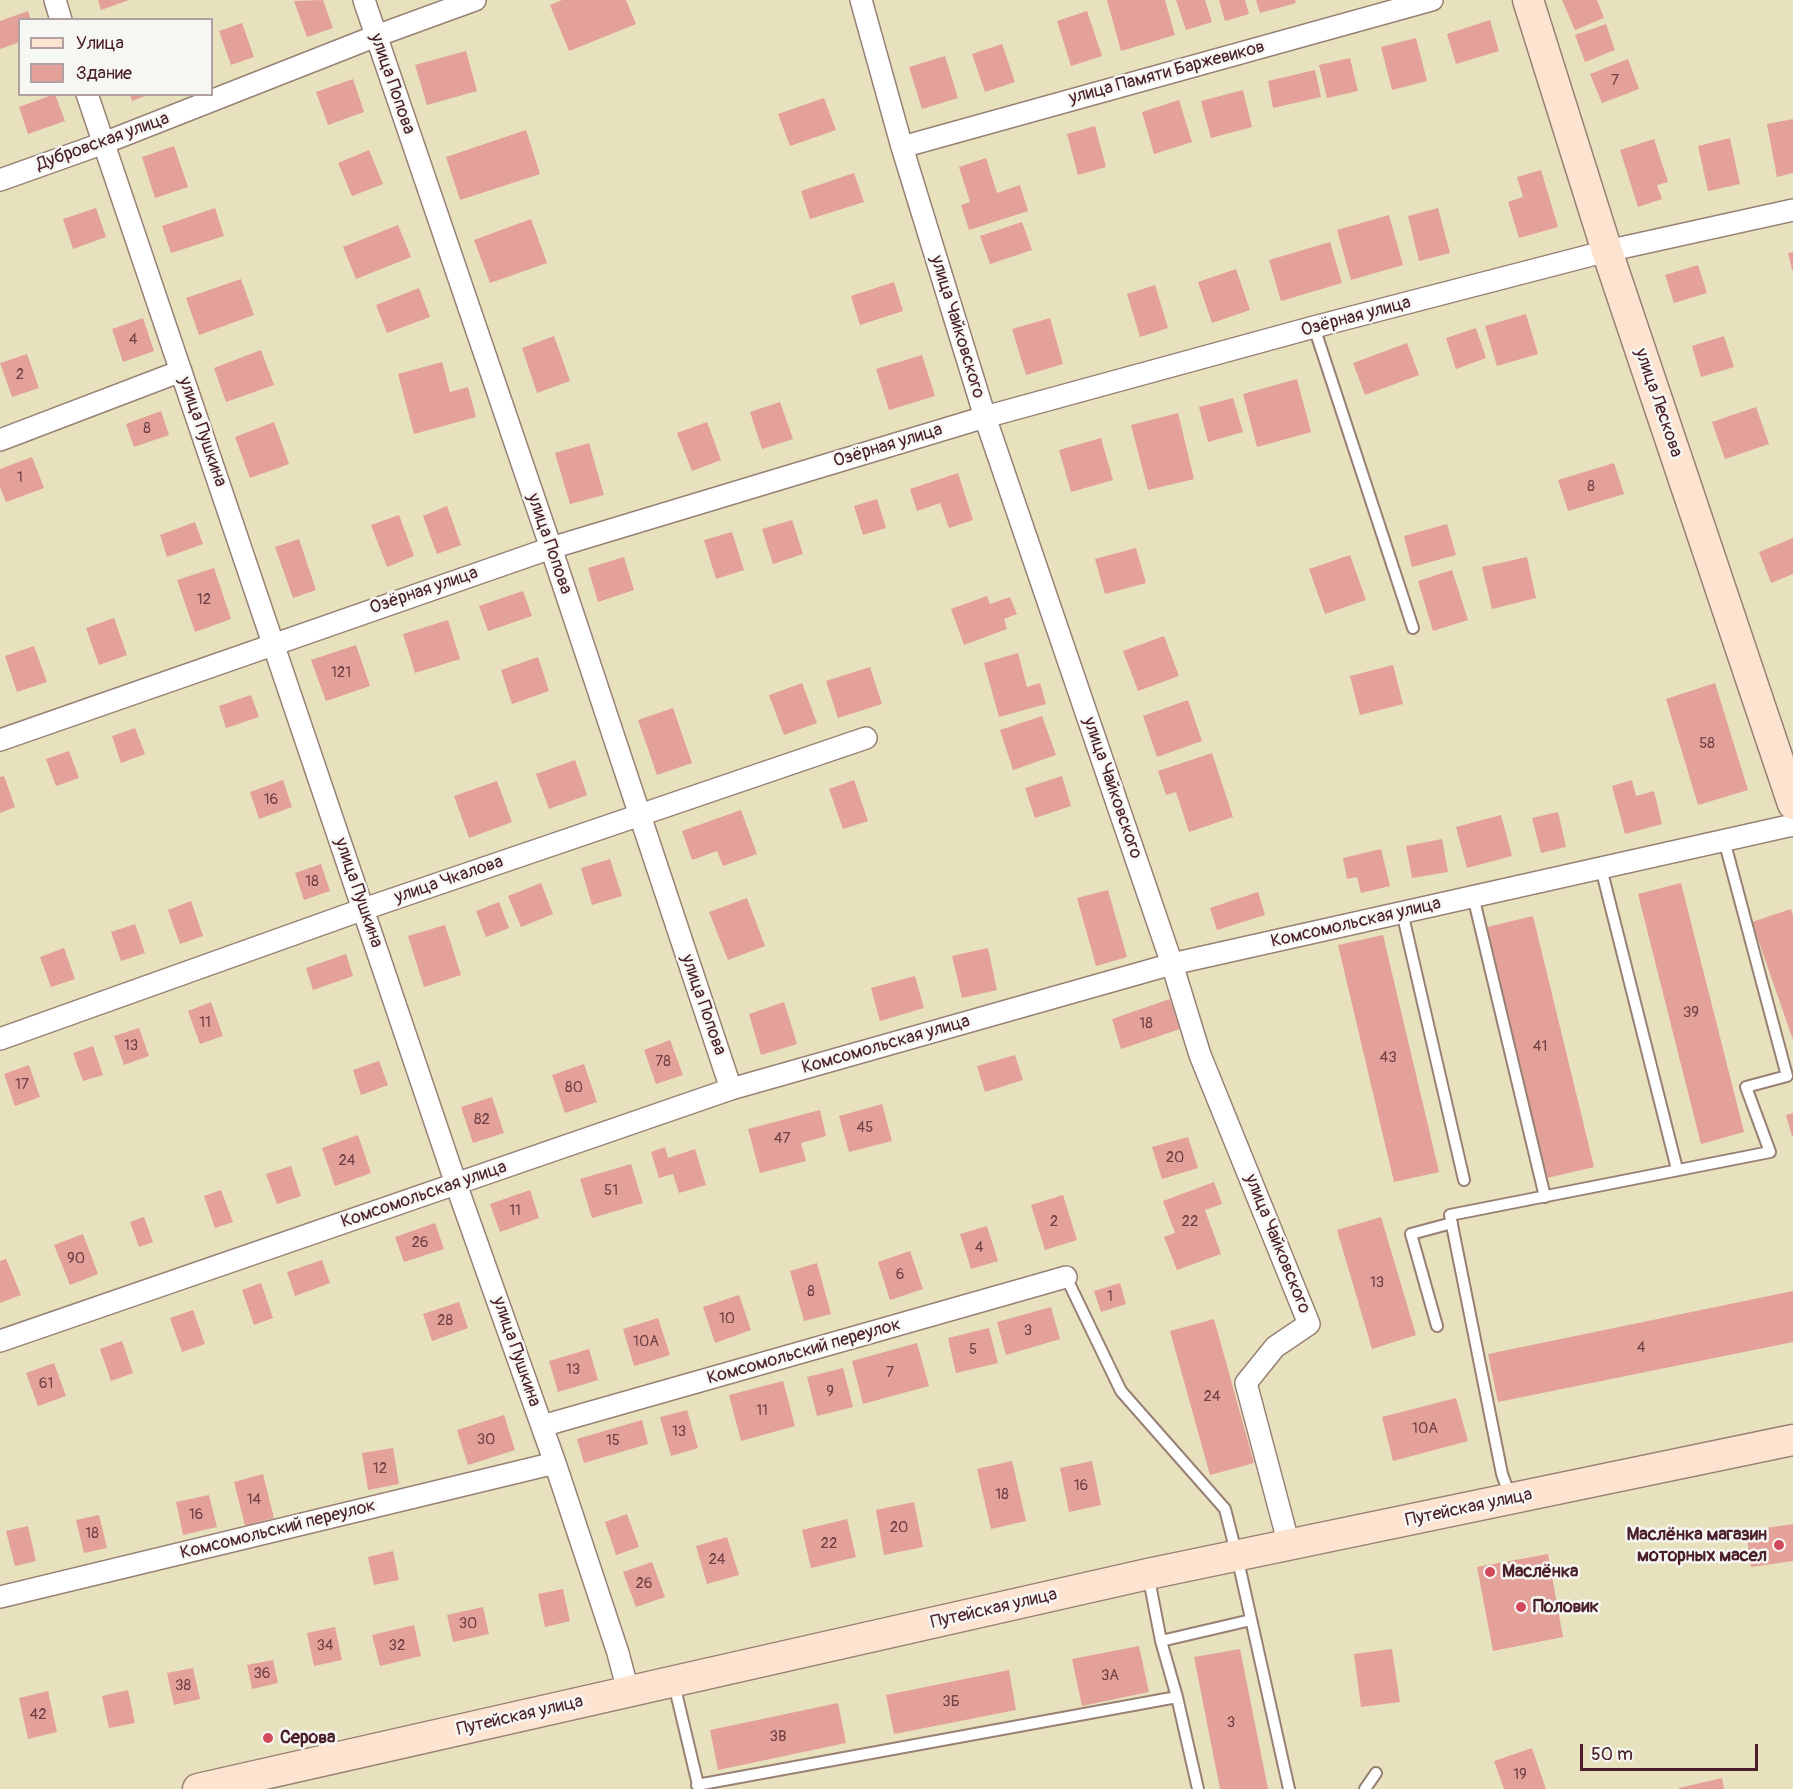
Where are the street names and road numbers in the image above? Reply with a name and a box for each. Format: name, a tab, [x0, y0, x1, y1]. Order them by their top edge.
street label: улица Попова	[365, 31, 419, 137]
street label: улица Памяти Баржевиков	[1067, 36, 1267, 110]
street label: Дубровская улица	[34, 108, 172, 176]
street label: улица Чайковского	[925, 253, 989, 401]
street label: Озёрная улица	[1299, 292, 1413, 342]
street label: улица Лескова	[1629, 346, 1687, 460]
street label: улица Пушкина	[173, 374, 231, 490]
street label: Озёрная улица	[831, 419, 945, 473]
street label: улица Попова	[522, 491, 576, 597]
street label: Озёрная улица	[367, 562, 481, 620]
street label: улица Чайковского	[1078, 714, 1146, 862]
street label: улица Пушкина	[329, 835, 387, 951]
street label: улица Чкалова	[392, 851, 506, 909]
street label: Комсомольская улица	[1269, 893, 1443, 953]
street label: улица Попова	[676, 952, 730, 1058]
street label: Комсомольская улица	[799, 1011, 973, 1079]
street label: Комсомольская улица	[338, 1156, 510, 1234]
street label: улица Чайковского	[1239, 1171, 1315, 1317]
street label: улица Пушкина	[487, 1294, 545, 1410]
street label: Комсомольский переулок	[705, 1314, 903, 1390]
street label: Путейская улица	[1404, 1484, 1534, 1532]
street label: Комсомольский переулок	[178, 1495, 378, 1565]
street label: Путейская улица	[929, 1584, 1059, 1634]
street label: Путейская улица	[455, 1691, 585, 1741]

